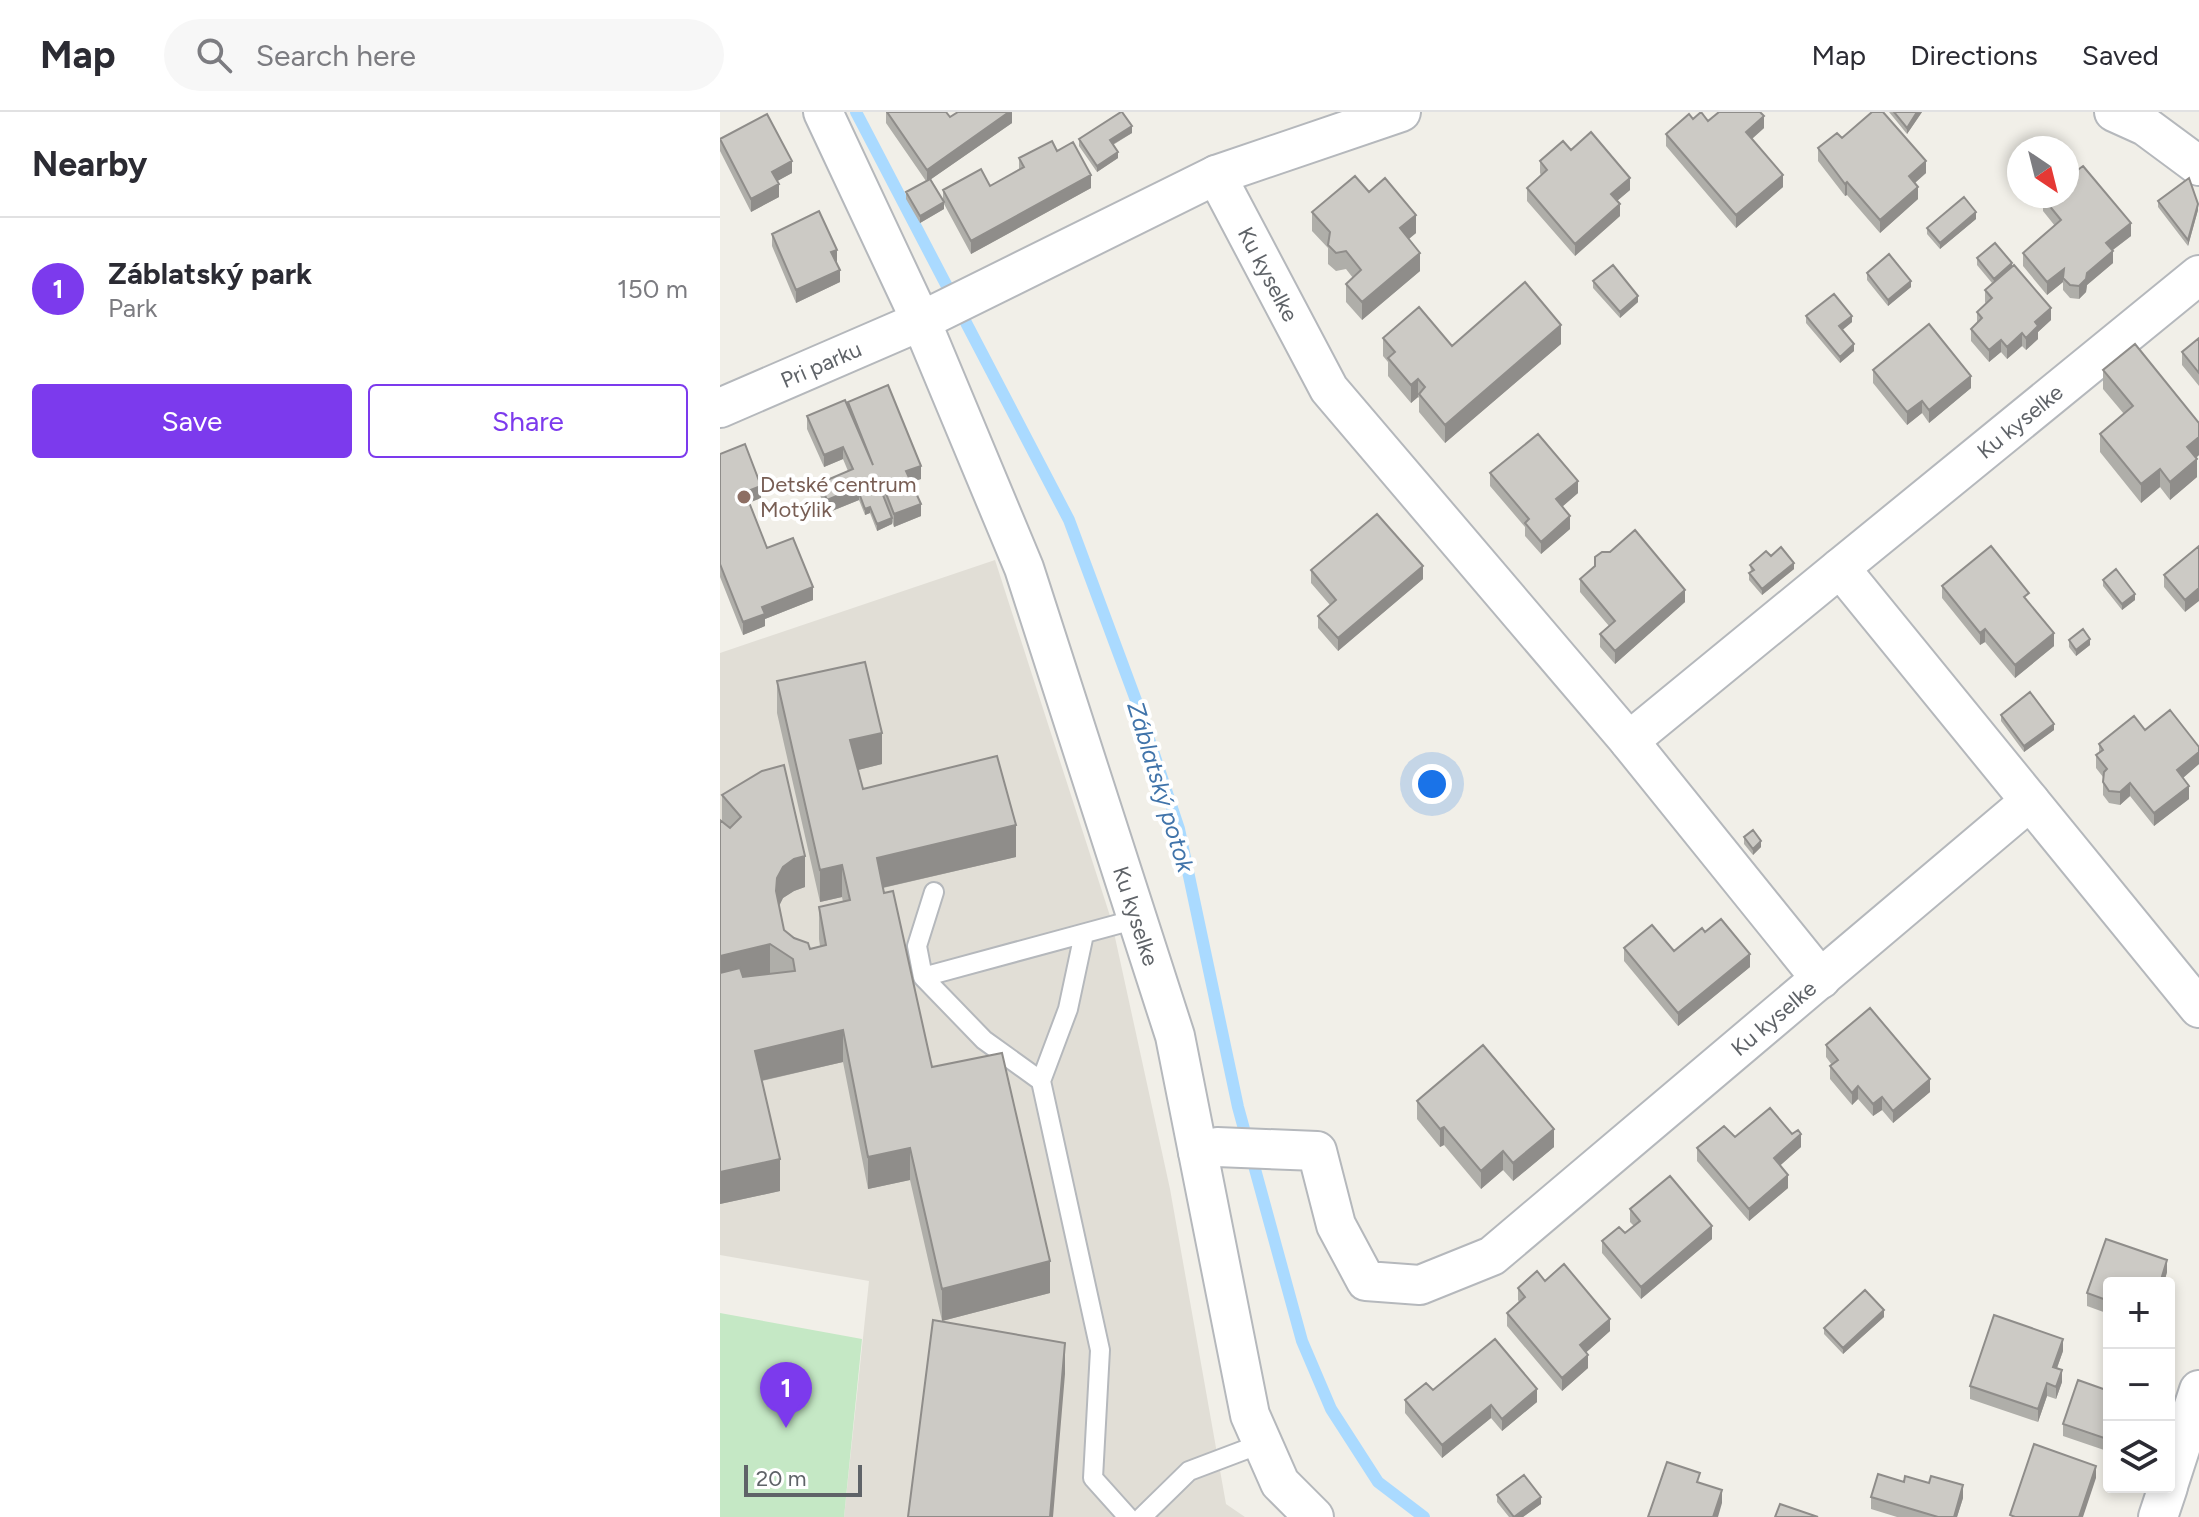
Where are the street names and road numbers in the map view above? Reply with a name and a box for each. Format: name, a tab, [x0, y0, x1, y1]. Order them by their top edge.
street label: Ku kyselke	[1232, 222, 1304, 326]
street label: Pri parku	[776, 335, 865, 394]
street label: Ku kyselke	[1971, 378, 2068, 464]
street label: Ku kyselke	[1108, 863, 1165, 969]
street label: Ku kyselke	[1725, 974, 1821, 1062]

